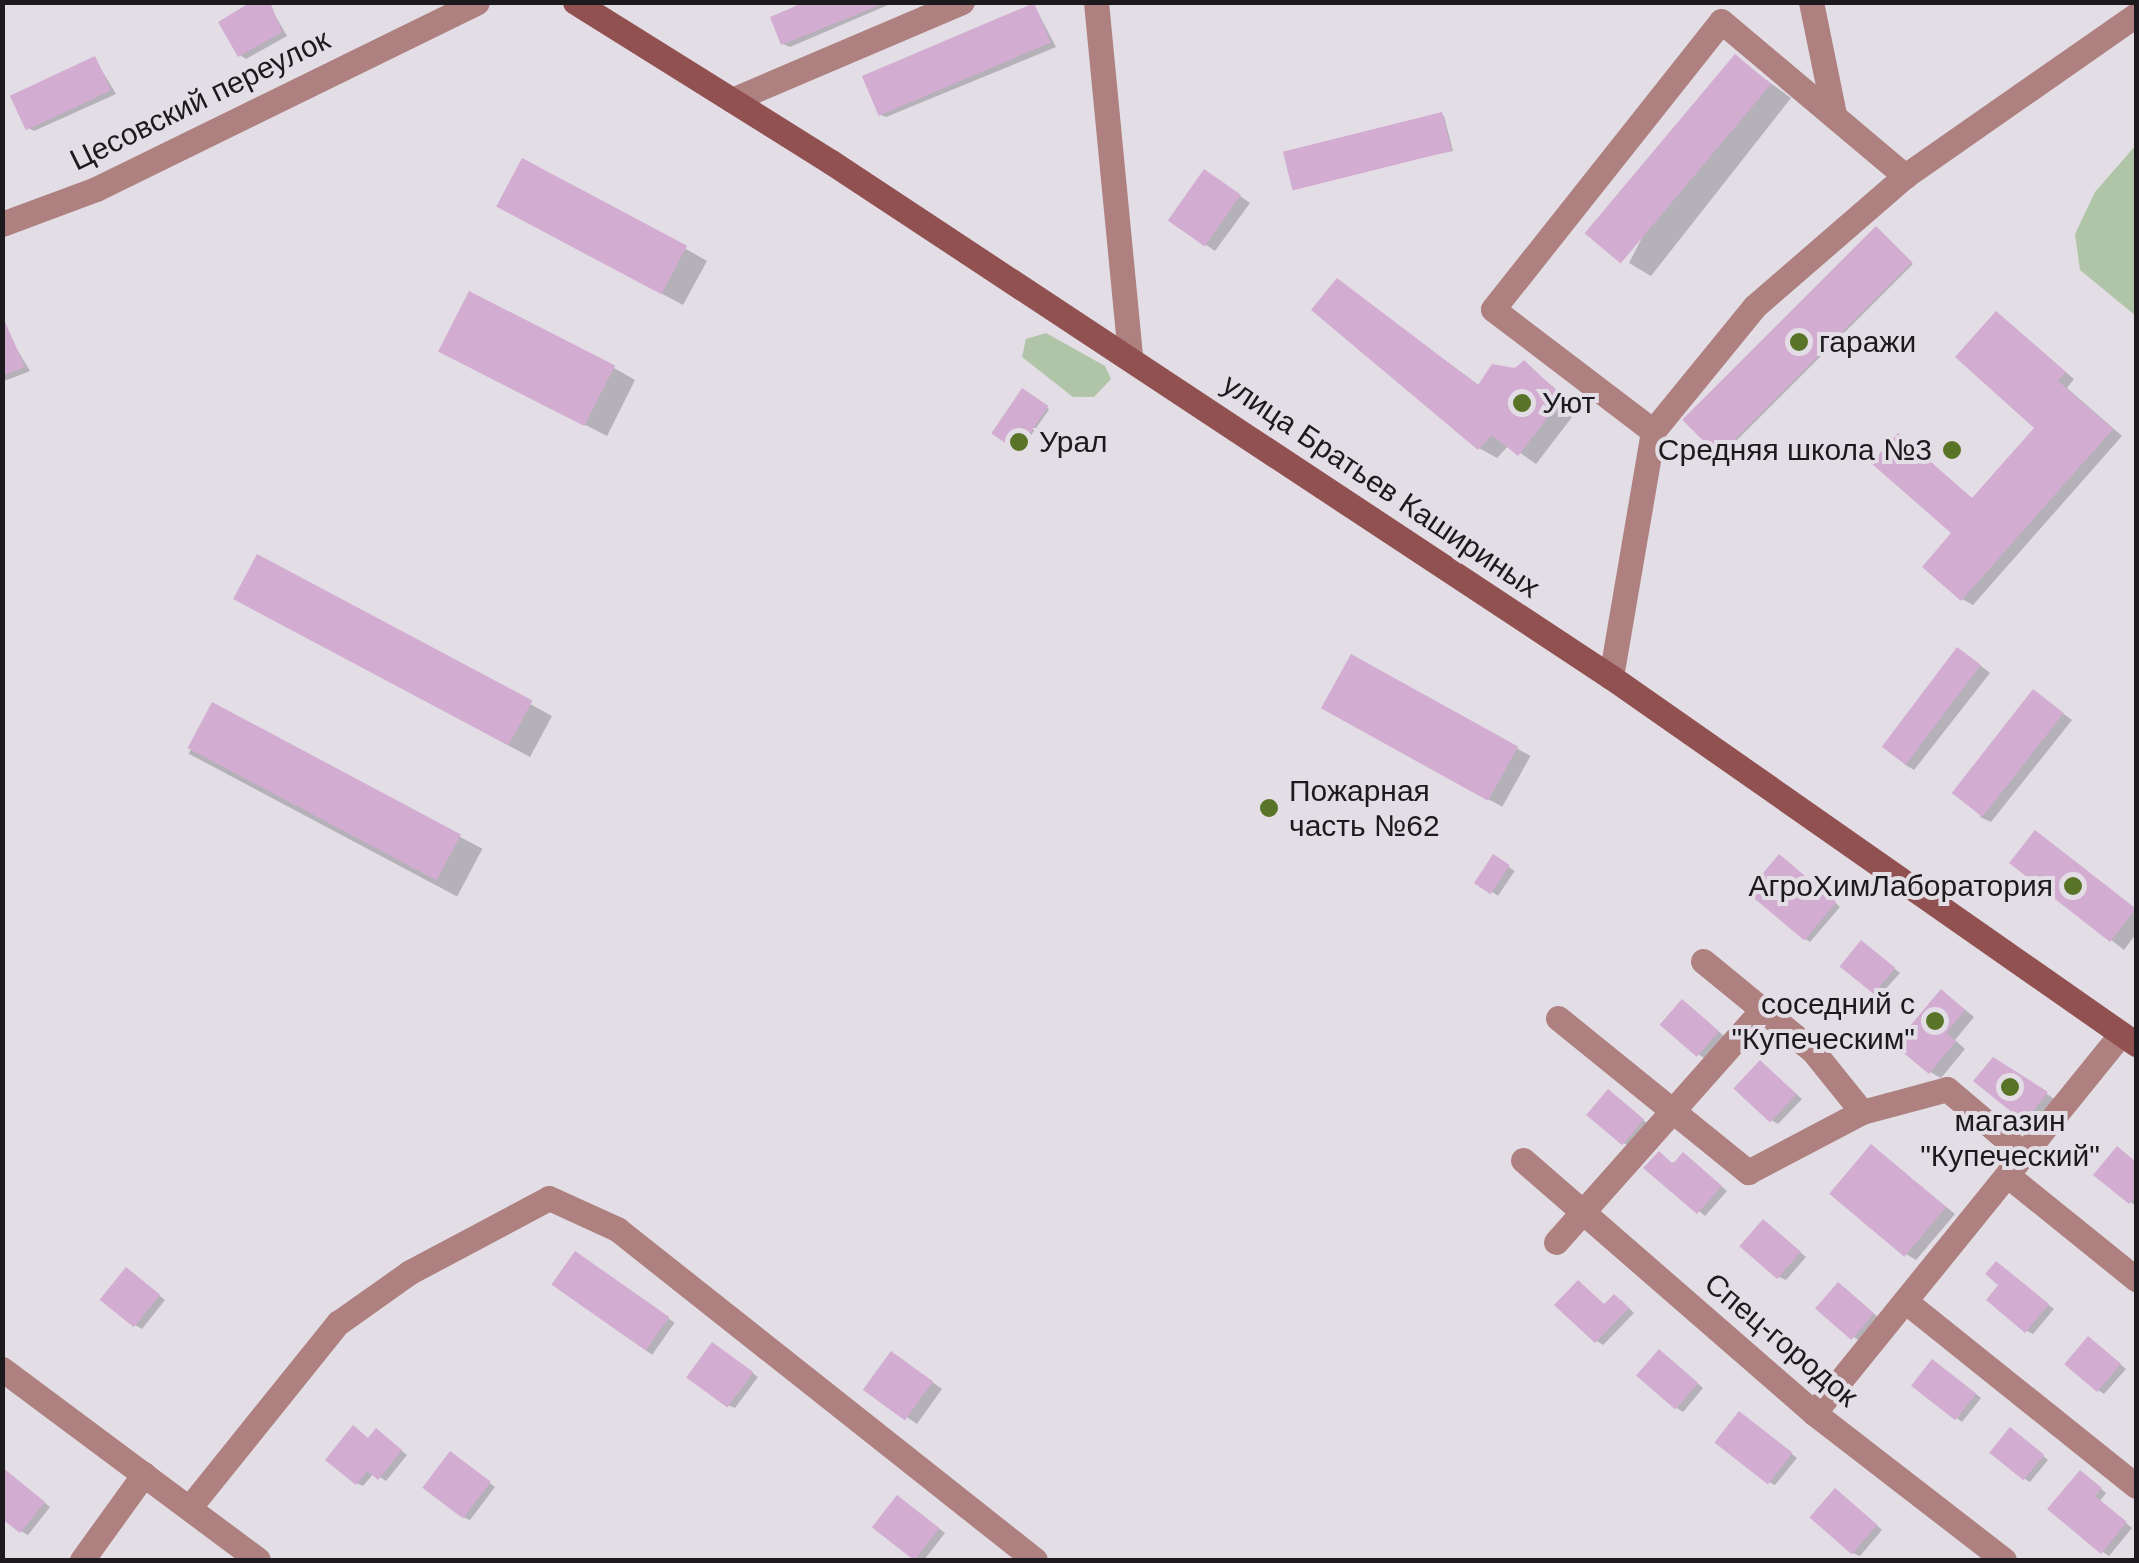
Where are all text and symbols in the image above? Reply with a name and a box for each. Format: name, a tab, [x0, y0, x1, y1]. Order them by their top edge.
street label: Цесовский переулок	[64, 21, 336, 179]
place label: гаражи	[1819, 324, 1916, 360]
marker: гаражи	[1788, 331, 1810, 353]
street label: улица Братьев Кашириных	[1215, 366, 1547, 606]
place label: Уют	[1542, 385, 1595, 421]
marker: Уют	[1511, 392, 1533, 414]
place label: Урал	[1039, 424, 1108, 460]
marker: Урал	[1008, 431, 1030, 453]
place label: Средняя школа №3	[1658, 432, 1932, 468]
marker: Средняя школа №3	[1941, 439, 1963, 461]
place label: Пожарная часть №62	[1289, 773, 1440, 844]
marker: Пожарная часть №62	[1258, 797, 1280, 819]
place label: АгроХимЛаборатория	[1749, 868, 2053, 904]
marker: АгроХимЛаборатория	[2062, 875, 2084, 897]
place label: соседний с "Купеческим"	[1731, 986, 1915, 1056]
marker: соседний с "Купеческим"	[1924, 1010, 1946, 1032]
marker: магазин "Купеческий"	[1999, 1076, 2021, 1098]
place label: магазин "Купеческий"	[1920, 1103, 2100, 1174]
street label: Спец-городок	[1697, 1266, 1865, 1414]

